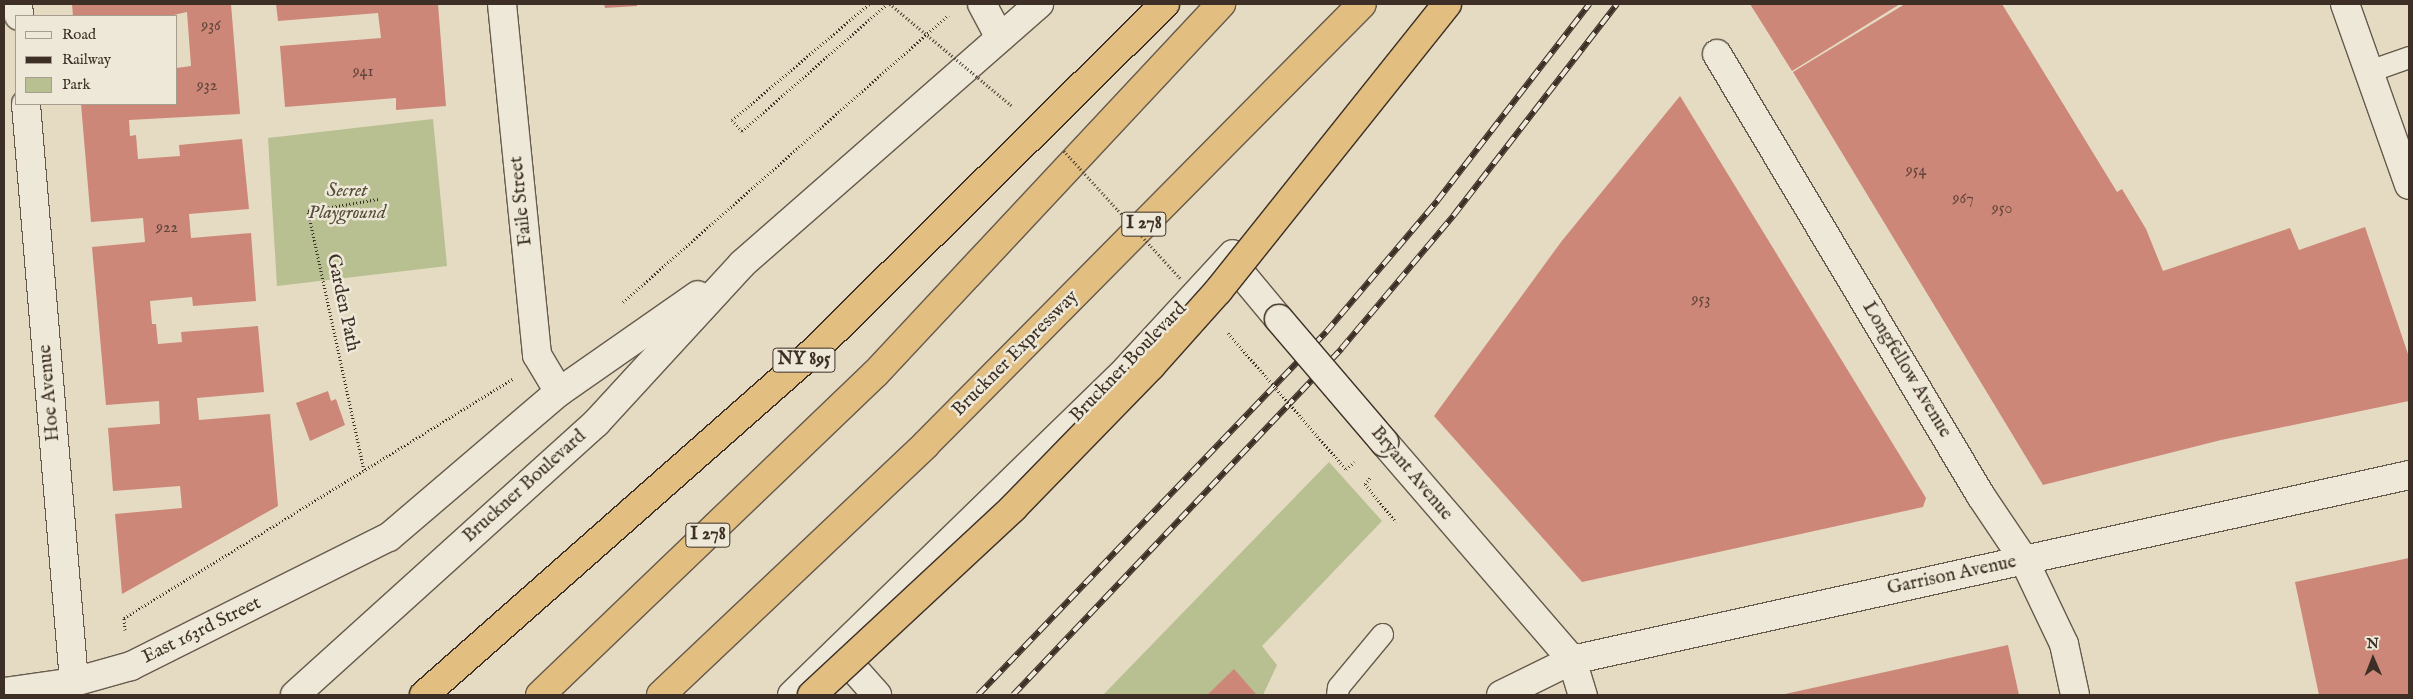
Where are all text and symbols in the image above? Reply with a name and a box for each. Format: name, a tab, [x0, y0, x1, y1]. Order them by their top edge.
legend	[15, 15, 178, 105]
house number: 936	[201, 16, 221, 36]
text: Road	[62, 25, 96, 44]
text: Railway	[62, 50, 111, 69]
house number: 941	[353, 62, 373, 82]
text: Park	[62, 75, 91, 94]
house number: 932	[197, 76, 217, 96]
street label: Faile Street	[506, 155, 538, 247]
house number: 954	[1906, 161, 1926, 181]
park label: Secret Playground	[308, 181, 386, 225]
house number: 967	[1952, 189, 1974, 209]
house number: 950	[1992, 199, 2012, 219]
road number: I 278	[1120, 208, 1168, 240]
house number: 922	[156, 218, 178, 238]
street label: Garden Path	[321, 252, 363, 354]
street label: Bruckner Expressway	[948, 286, 1084, 422]
house number: 953	[1692, 290, 1710, 310]
street label: Bruckner Boulevard	[1066, 298, 1192, 428]
street label: Longfellow Avenue	[1856, 298, 1956, 442]
street label: Hoe Avenue	[34, 344, 66, 442]
road number: NY 895	[772, 344, 836, 376]
street label: Bryant Avenue	[1365, 422, 1457, 526]
street label: Bruckner Boulevard	[459, 426, 591, 548]
road number: I 278	[684, 520, 732, 550]
street label: Garrison Avenue	[1885, 551, 2019, 601]
street label: East 163rd Street	[139, 592, 265, 670]
north arrow	[2348, 634, 2398, 684]
text: N	[2367, 635, 2379, 653]

